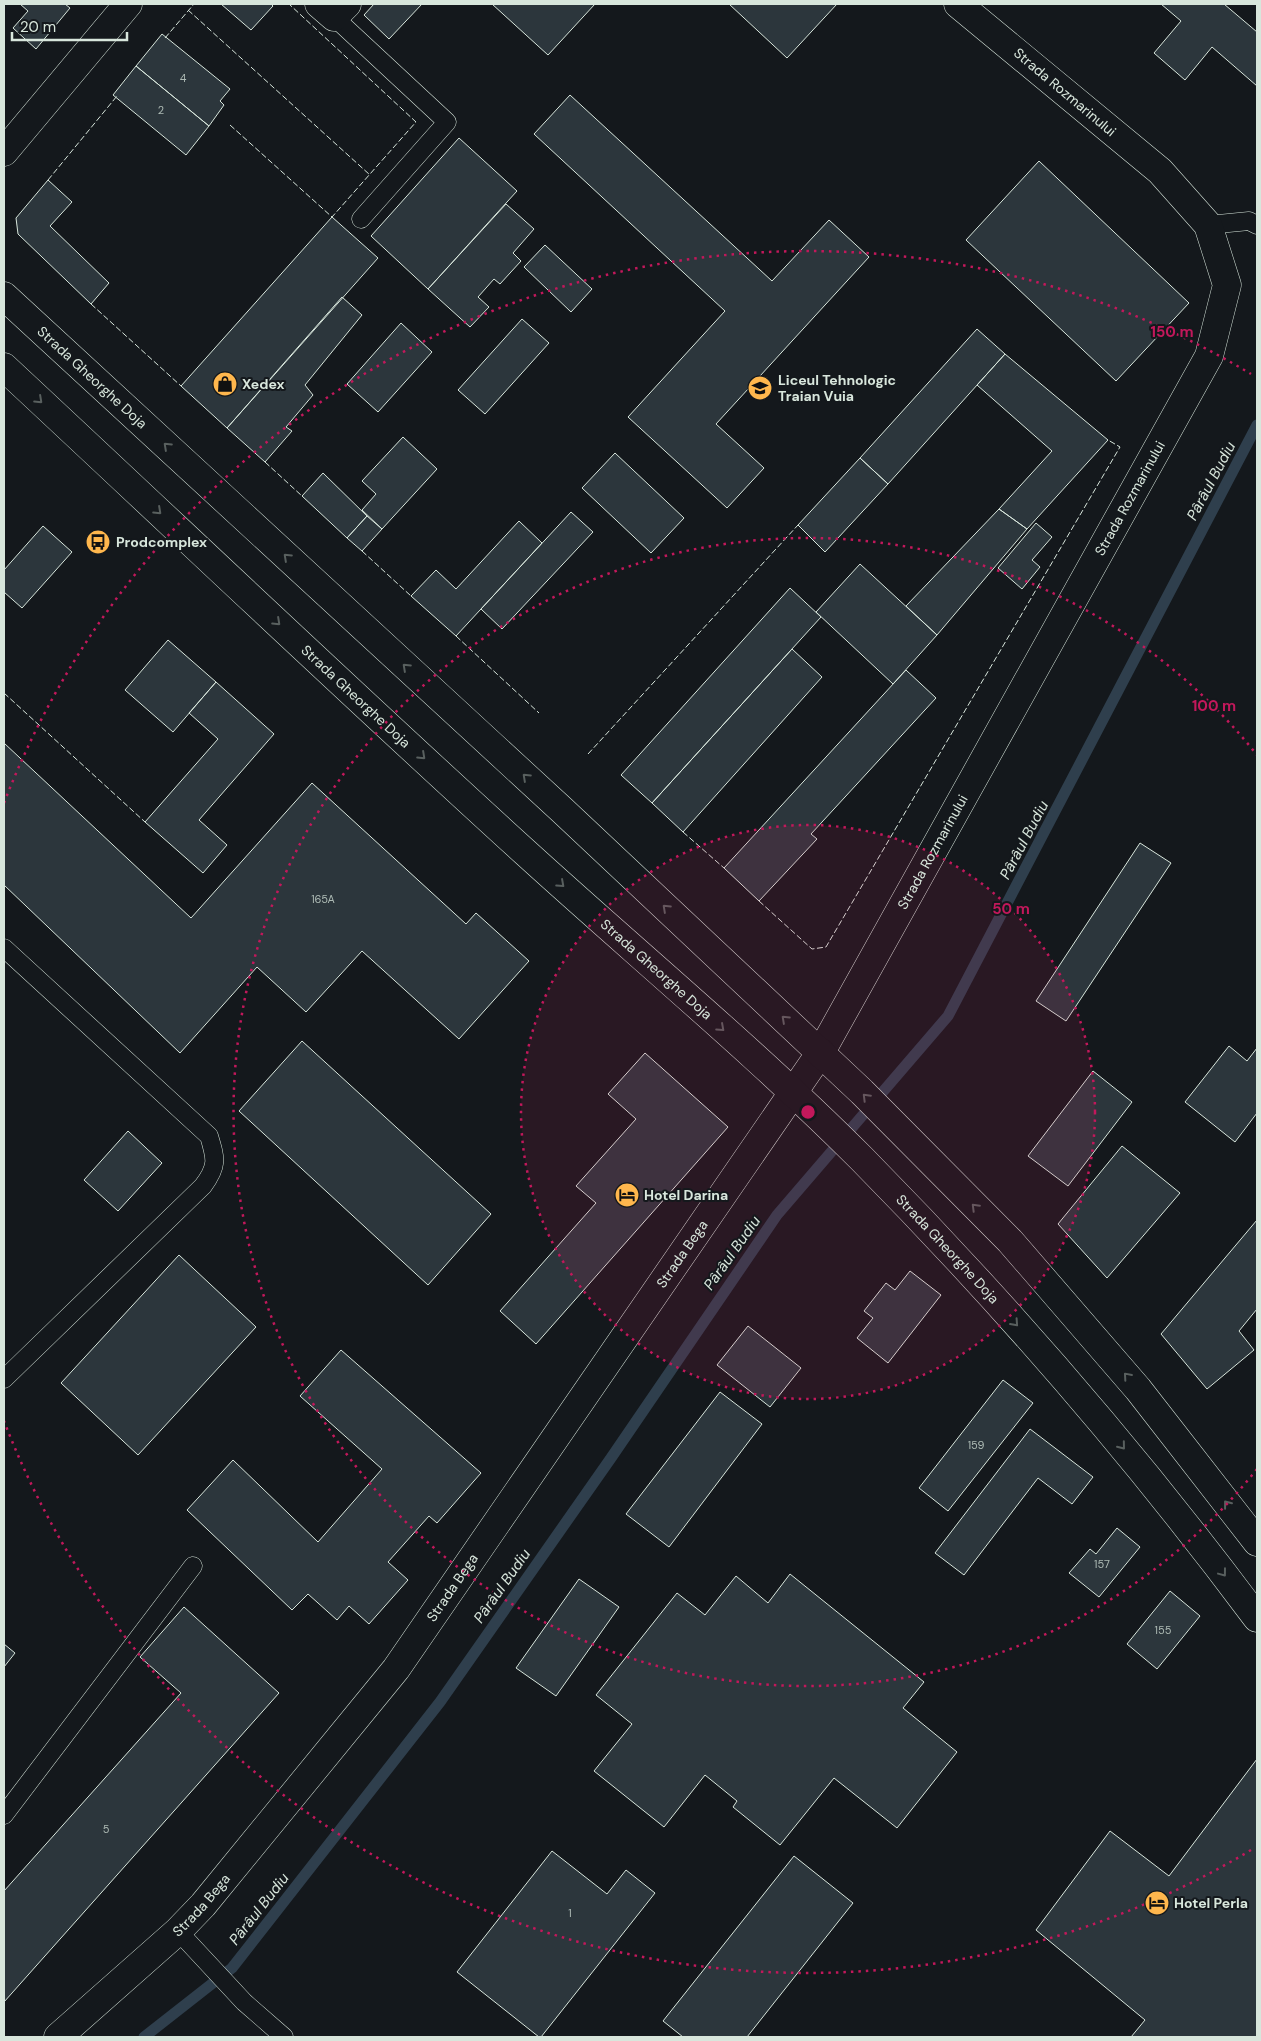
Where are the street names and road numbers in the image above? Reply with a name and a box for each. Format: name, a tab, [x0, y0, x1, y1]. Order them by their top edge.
street label: Strada Rozmarinului	[1010, 44, 1120, 140]
street label: Strada Gheorghe Doja	[34, 322, 151, 432]
street label: Strada Rozmarinului	[1091, 438, 1169, 559]
street label: Strada Gheorghe Doja	[297, 641, 414, 752]
street label: Strada Rozmarinului	[893, 791, 972, 912]
street label: Strada Gheorghe Doja	[597, 915, 716, 1023]
street label: Strada Gheorghe Doja	[892, 1191, 1003, 1307]
street label: Strada Bega	[652, 1217, 712, 1291]
street label: Strada Bega	[422, 1550, 482, 1625]
street label: Strada Bega	[169, 1870, 234, 1941]

